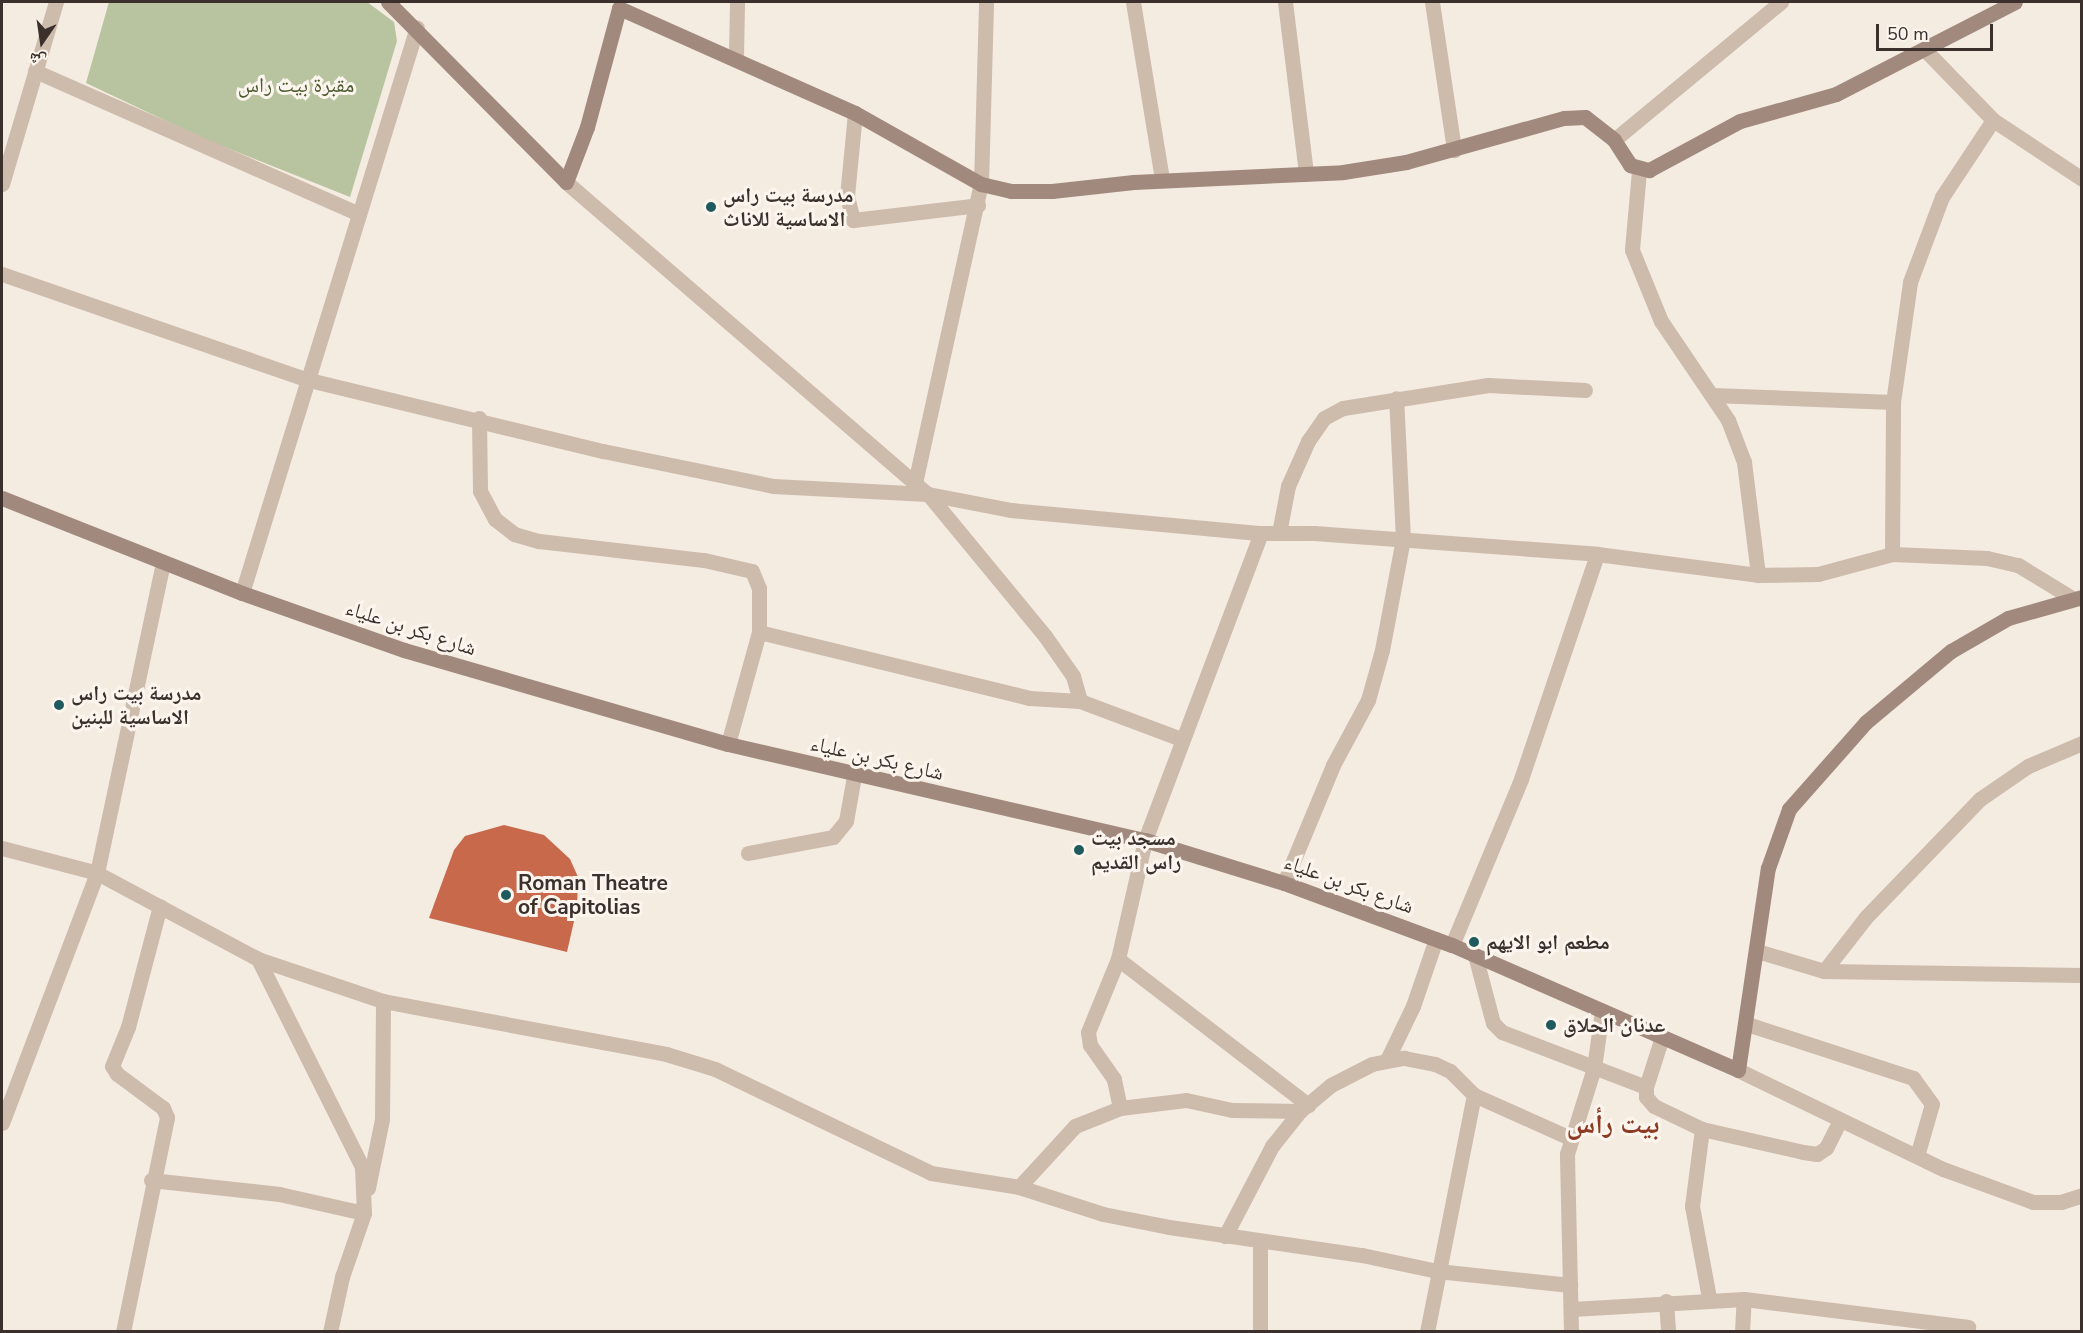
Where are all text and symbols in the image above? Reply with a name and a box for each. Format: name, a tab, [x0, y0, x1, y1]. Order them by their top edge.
north arrow	[12, 12, 72, 72]
scale bar	[1879, 12, 1996, 50]
text: 50 m	[1887, 22, 1929, 46]
text: ش	[27, 47, 49, 72]
park label: مقبرة بيت راس	[238, 72, 354, 98]
place label: مدرسة بيت راس الاساسية للاناث	[723, 182, 854, 232]
marker: مدرسة بيت راس الاساسية للاناث	[704, 200, 718, 214]
street label: شارع بكر بن علياء	[342, 595, 480, 661]
place label: مدرسة بيت راس الاساسية للبنين	[71, 680, 202, 730]
marker: مدرسة بيت راس الاساسية للبنين	[52, 698, 66, 712]
street label: شارع بكر بن علياء	[808, 730, 946, 786]
place label: مسجد بيت راس القديم	[1091, 825, 1181, 875]
marker: مسجد بيت راس القديم	[1072, 843, 1086, 857]
street label: شارع بكر بن علياء	[1281, 849, 1417, 919]
place label: Roman Theatre of Capitolias	[518, 870, 668, 920]
marker: Roman Theatre of Capitolias	[499, 888, 513, 902]
place label: مطعم ابو الايهم	[1486, 929, 1610, 955]
marker: مطعم ابو الايهم	[1467, 935, 1481, 949]
place label: عدنان الحلاق	[1563, 1012, 1665, 1038]
marker: عدنان الحلاق	[1544, 1018, 1558, 1032]
district label: بيت رأس	[1567, 1109, 1659, 1141]

